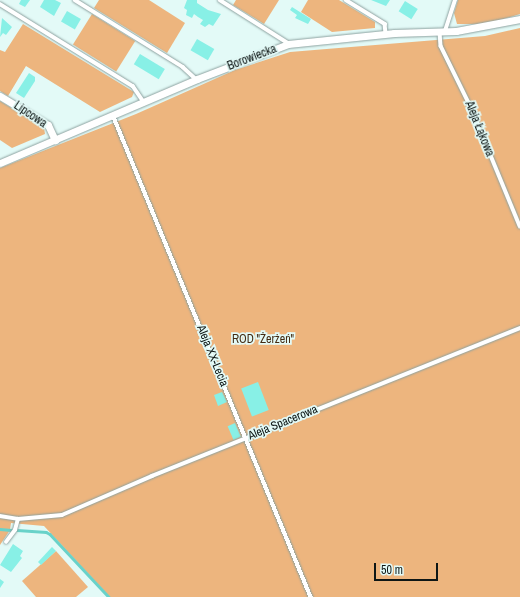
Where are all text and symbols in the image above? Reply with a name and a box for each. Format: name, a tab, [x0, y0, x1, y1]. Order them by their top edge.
street label: Borowiecka	[225, 42, 279, 74]
street label: Lipcowa	[11, 99, 49, 131]
street label: Aleja Łąkowa	[461, 99, 497, 159]
street label: Aleja XX-Lecia	[193, 323, 231, 389]
park label: ROD "Żerżeń"	[232, 333, 294, 347]
street label: Aleja Spacerowa	[246, 402, 320, 444]
scale bar	[376, 555, 440, 581]
text: 50 m	[381, 562, 403, 578]

